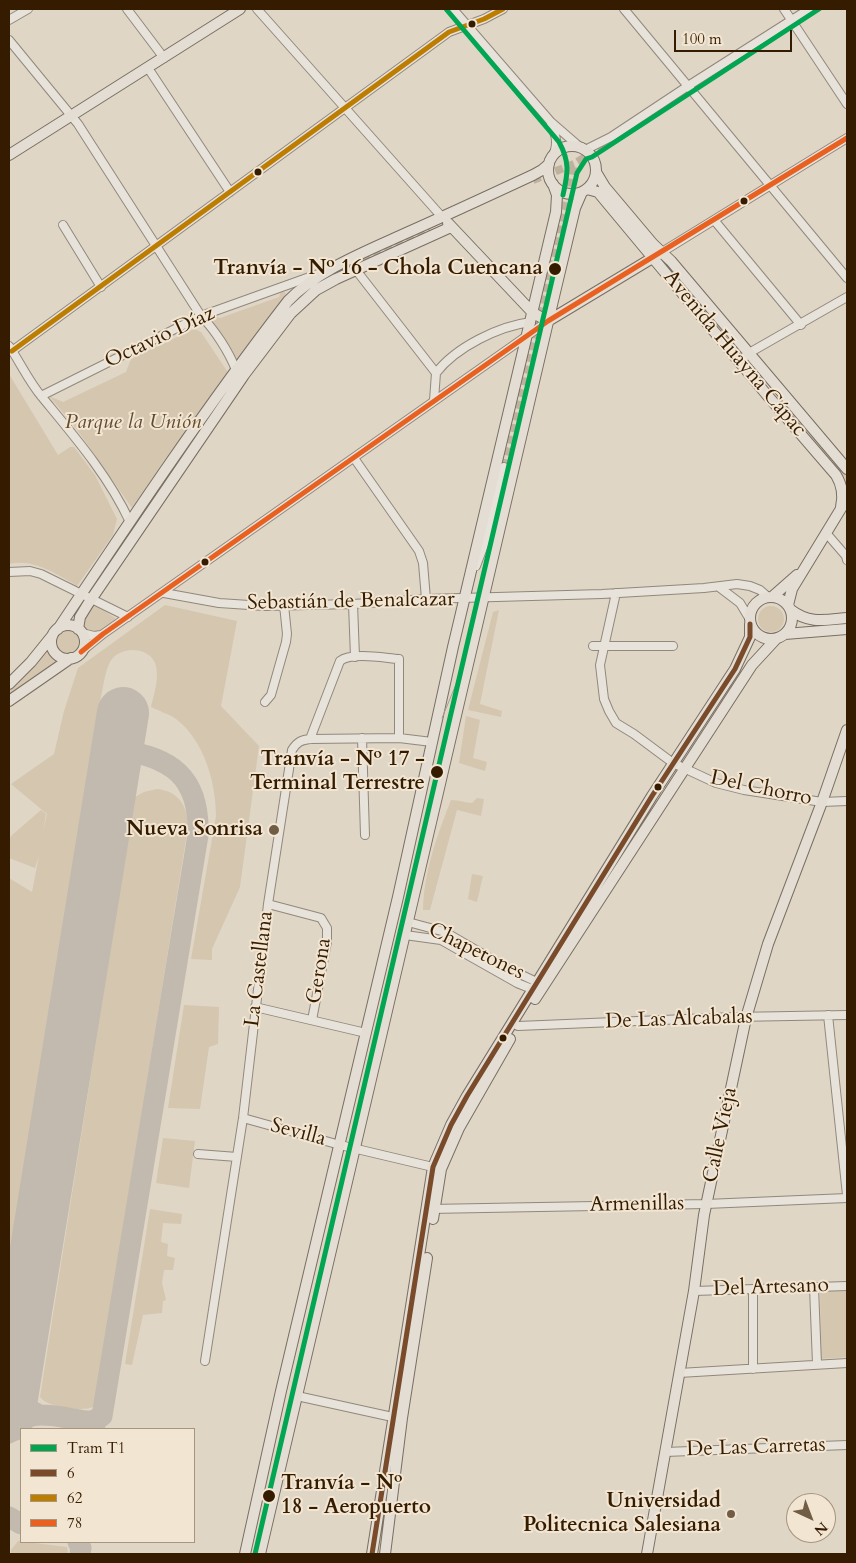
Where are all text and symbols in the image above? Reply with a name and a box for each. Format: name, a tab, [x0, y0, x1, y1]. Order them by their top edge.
unlabelled marker	[467, 19, 477, 29]
scale bar	[676, 20, 794, 52]
text: 100 m	[682, 29, 722, 49]
unlabelled marker	[253, 167, 263, 177]
unlabelled marker	[739, 196, 749, 206]
place label: Tranvía - Nº 16 - Chola Cuencana	[213, 256, 543, 282]
marker: Tranvía - Nº 16 - Chola Cuencana	[547, 261, 563, 277]
street label: Avenida Huayna Cápac	[657, 266, 811, 442]
street label: Octavio Díaz	[101, 302, 219, 374]
park label: Parque la Unión	[65, 410, 201, 436]
unlabelled marker	[200, 557, 210, 567]
street label: Sebastián de Benalcazar	[247, 588, 455, 616]
place label: Tranvía - Nº 17 - Terminal Terrestre	[250, 747, 425, 797]
marker: Tranvía - Nº 17 - Terminal Terrestre	[429, 764, 445, 780]
street label: Del Chorro	[708, 766, 814, 812]
unlabelled marker	[653, 782, 663, 792]
place label: Nueva Sonrisa	[126, 817, 263, 843]
marker: Nueva Sonrisa	[267, 823, 281, 837]
street label: La Castellana	[240, 910, 280, 1028]
street label: Chapetones	[424, 918, 528, 986]
street label: Gerona	[302, 936, 338, 1006]
street label: De Las Alcabalas	[605, 1005, 753, 1035]
unlabelled marker	[498, 1033, 508, 1043]
street label: Calle Vieja	[699, 1085, 743, 1185]
street label: Sevilla	[268, 1114, 328, 1152]
street label: Armenillas	[590, 1192, 684, 1218]
street label: Del Artesano	[713, 1273, 829, 1303]
legend	[20, 1428, 195, 1543]
street label: De Las Carretas	[686, 1433, 826, 1463]
text: Tram T1	[67, 1438, 125, 1458]
text: 6	[67, 1463, 75, 1483]
place label: Tranvía - Nº 18 - Aeropuerto	[281, 1471, 431, 1521]
text: 62	[67, 1488, 82, 1508]
marker: Tranvía - Nº 18 - Aeropuerto	[261, 1488, 277, 1504]
place label: Universidad Politecnica Salesiana	[523, 1489, 721, 1539]
north arrow	[786, 1493, 836, 1543]
marker: Universidad Politecnica Salesiana	[725, 1508, 737, 1520]
text: 78	[67, 1513, 82, 1533]
text: N	[810, 1518, 832, 1540]

